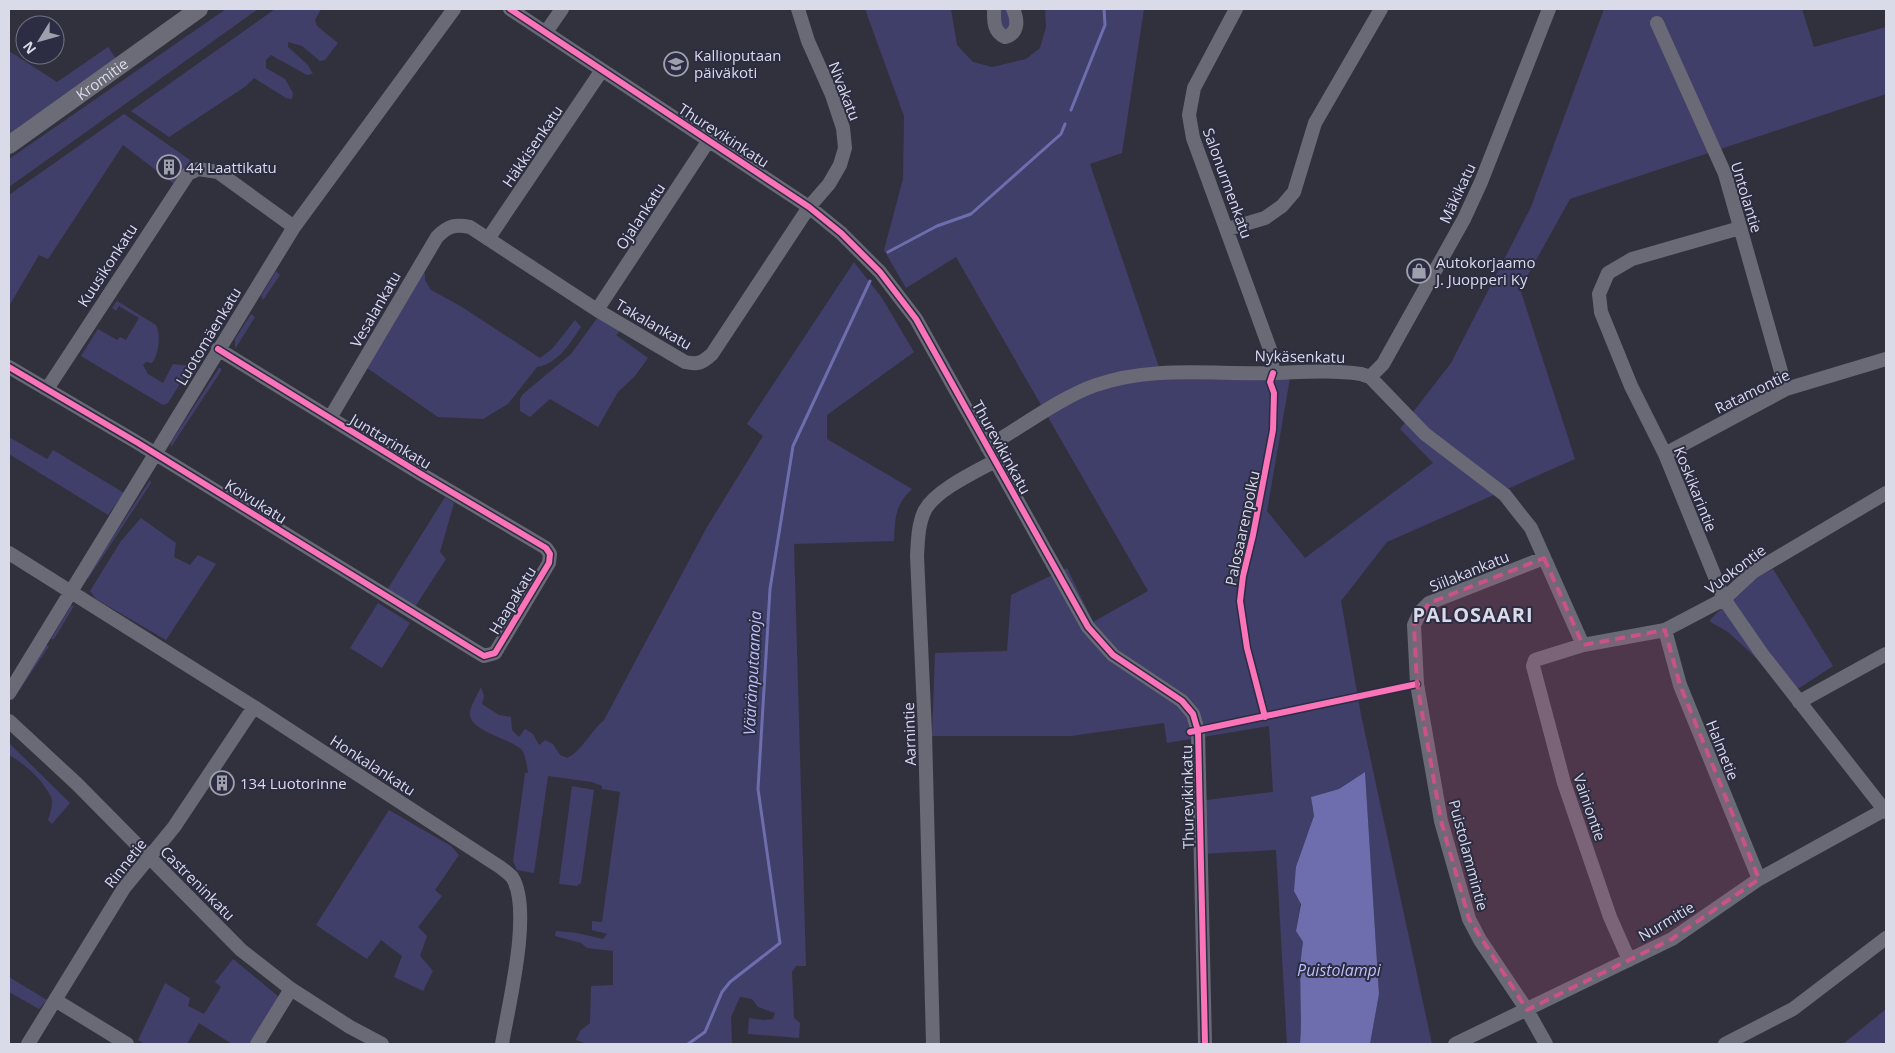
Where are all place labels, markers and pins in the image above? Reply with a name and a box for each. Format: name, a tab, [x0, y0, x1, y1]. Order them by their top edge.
place label: Kallioputaan päiväkoti	[694, 45, 782, 82]
school or university icon: Kallioputaan päiväkoti	[663, 51, 689, 77]
building icon: 44 Laattikatu	[156, 154, 182, 180]
place label: 44 Laattikatu	[186, 157, 277, 177]
place label: Autokorjaamo J. Juopperi Ky	[1434, 252, 1535, 289]
shop icon: Autokorjaamo J. Juopperi Ky	[1406, 258, 1432, 284]
building icon: 134 Luotorinne	[209, 770, 235, 796]
place label: 134 Luotorinne	[240, 773, 347, 793]

